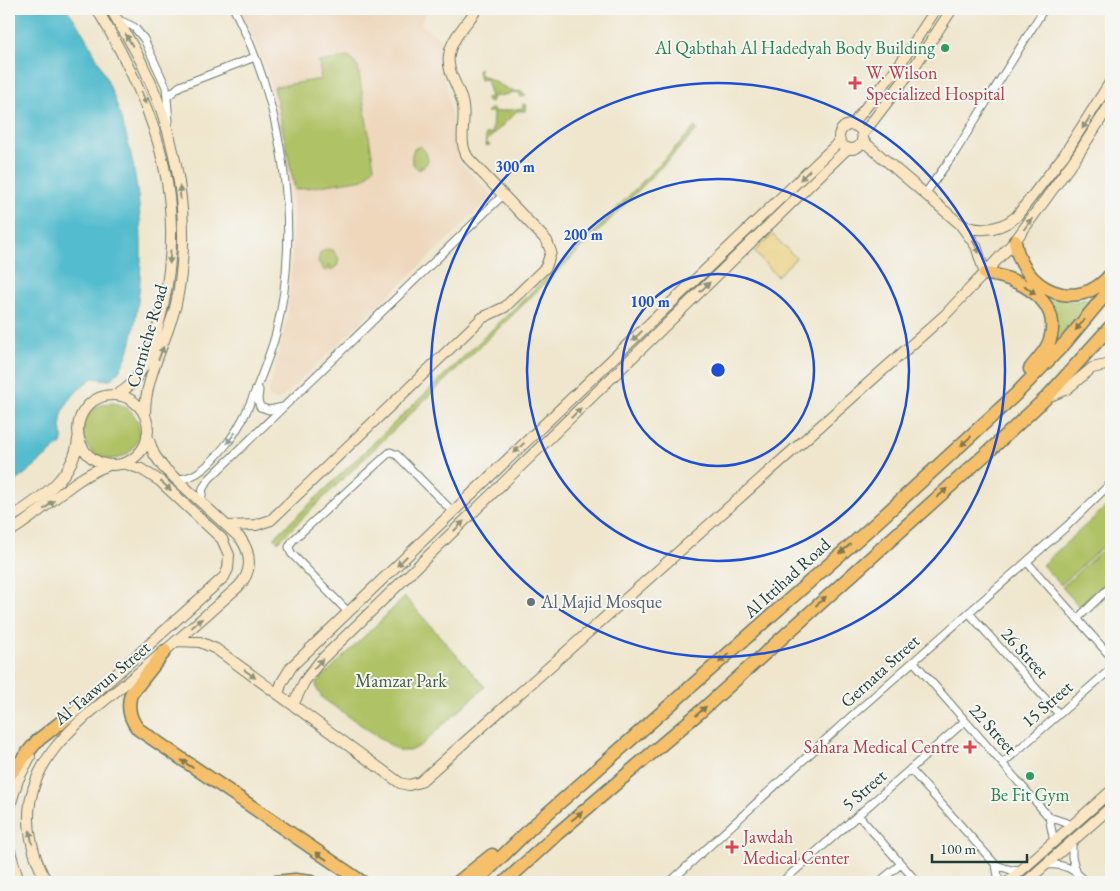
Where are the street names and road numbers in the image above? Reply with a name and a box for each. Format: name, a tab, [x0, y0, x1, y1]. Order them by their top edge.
street label: Corniche Road	[121, 281, 172, 390]
street label: Al Ittihad Road	[738, 532, 836, 623]
street label: 26 Street	[997, 623, 1054, 683]
street label: Gernata Street	[835, 629, 924, 712]
street label: Al Taawun Street	[48, 635, 155, 730]
street label: 15 Street	[1016, 675, 1077, 732]
street label: 22 Street	[965, 699, 1022, 759]
street label: 5 Street	[837, 764, 891, 815]

